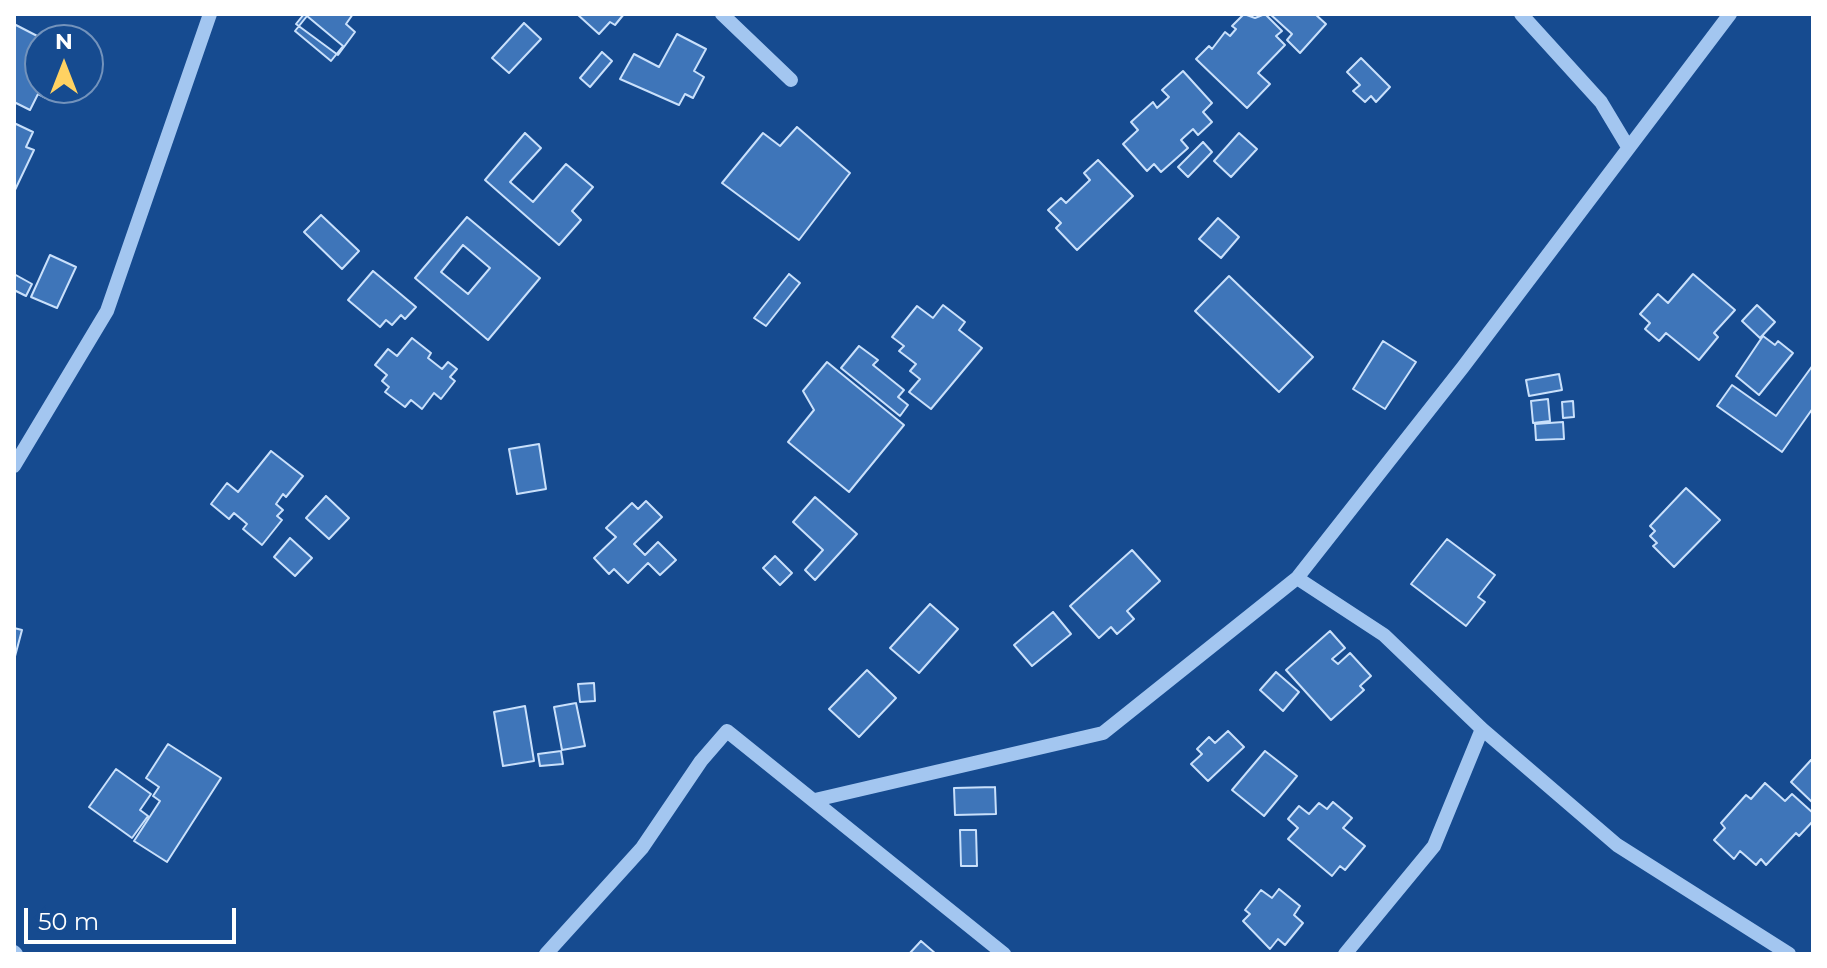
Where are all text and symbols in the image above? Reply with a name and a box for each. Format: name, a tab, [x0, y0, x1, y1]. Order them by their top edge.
north arrow	[24, 24, 104, 104]
text: N	[55, 28, 73, 55]
scale bar	[28, 892, 240, 942]
text: 50 m	[38, 907, 99, 936]

